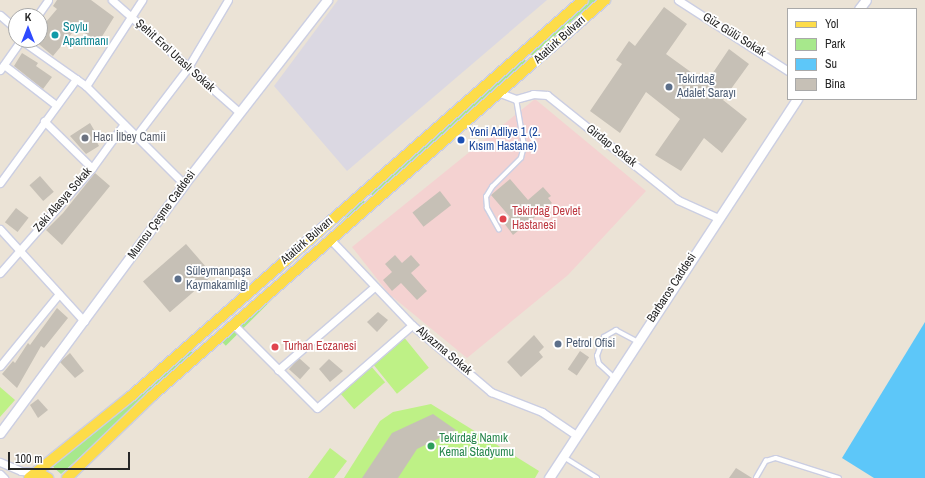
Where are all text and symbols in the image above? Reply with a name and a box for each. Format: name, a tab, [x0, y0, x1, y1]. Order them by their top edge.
north arrow	[8, 8, 48, 48]
legend	[787, 8, 917, 100]
text: K	[25, 10, 31, 24]
street label: Güz Gülü Sokak	[700, 10, 768, 60]
street label: Atatürk Bulvarı	[531, 13, 589, 67]
text: Yol	[825, 16, 838, 32]
street label: Şehit Erol Uraslı Sokak	[132, 17, 218, 95]
place label: Soylu Apartmanı	[63, 21, 108, 49]
marker: Soylu Apartmanı	[50, 30, 60, 40]
text: Park	[825, 36, 845, 52]
text: Su	[825, 56, 837, 72]
place label: Tekirdağ Adalet Sarayı	[677, 73, 736, 101]
text: Bina	[825, 76, 845, 92]
marker: Tekirdağ Adalet Sarayı	[664, 82, 674, 92]
street label: Girdap Sokak	[583, 122, 639, 170]
place label: Yeni Adliye 1 (2. Kısım Hastane)	[469, 126, 541, 154]
place label: Hacı İlbey Camii	[93, 131, 166, 145]
marker: Hacı İlbey Camii	[80, 133, 90, 143]
marker: Yeni Adliye 1 (2. Kısım Hastane)	[456, 135, 466, 145]
street label: Zeki Alasya Sokak	[31, 165, 95, 235]
street label: Mumcu Çeşme Caddesi	[125, 168, 199, 262]
place label: Tekirdağ Devlet Hastanesi	[512, 205, 580, 233]
marker: Tekirdağ Devlet Hastanesi	[497, 213, 509, 225]
street label: Atatürk Bulvarı	[278, 214, 336, 268]
street label: Barbaros Caddesi	[644, 251, 700, 325]
place label: Süleymanpaşa Kaymakamlığı	[186, 265, 251, 293]
marker: Süleymanpaşa Kaymakamlığı	[173, 274, 183, 284]
street label: Alyazma Sokak	[413, 324, 475, 378]
place label: Petrol Ofisi	[566, 337, 615, 351]
marker: Petrol Ofisi	[553, 339, 563, 349]
place label: Turhan Eczanesi	[283, 340, 357, 354]
marker: Turhan Eczanesi	[270, 342, 280, 352]
place label: Tekirdağ Namık Kemal Stadyumu	[439, 432, 514, 460]
marker: Tekirdağ Namık Kemal Stadyumu	[426, 441, 436, 451]
scale bar	[10, 444, 132, 470]
text: 100 m	[15, 451, 42, 467]

